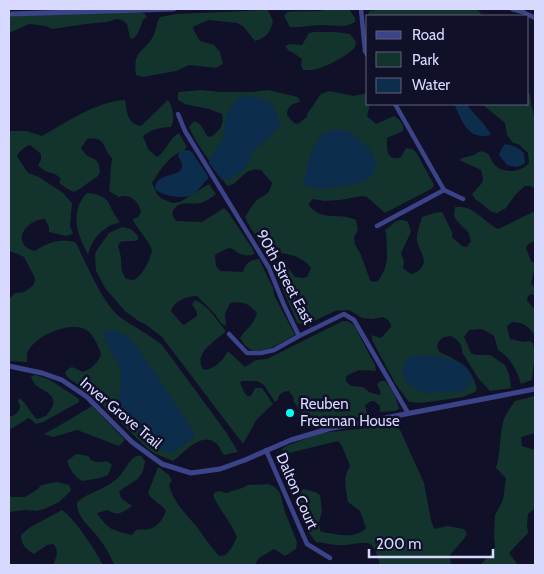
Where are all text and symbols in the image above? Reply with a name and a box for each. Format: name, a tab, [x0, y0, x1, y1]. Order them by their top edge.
legend	[366, 15, 529, 105]
text: Road	[412, 26, 445, 44]
text: Park	[412, 51, 439, 69]
text: Water	[412, 76, 450, 94]
street label: 90th Street East	[253, 227, 317, 327]
street label: Inver Grove Trail	[76, 374, 166, 453]
place label: Reuben Freeman House	[300, 395, 400, 430]
marker: Reuben Freeman House	[284, 407, 296, 419]
street label: Dalton Court	[272, 450, 322, 532]
scale bar	[369, 526, 493, 558]
text: 200 m	[376, 535, 421, 553]

